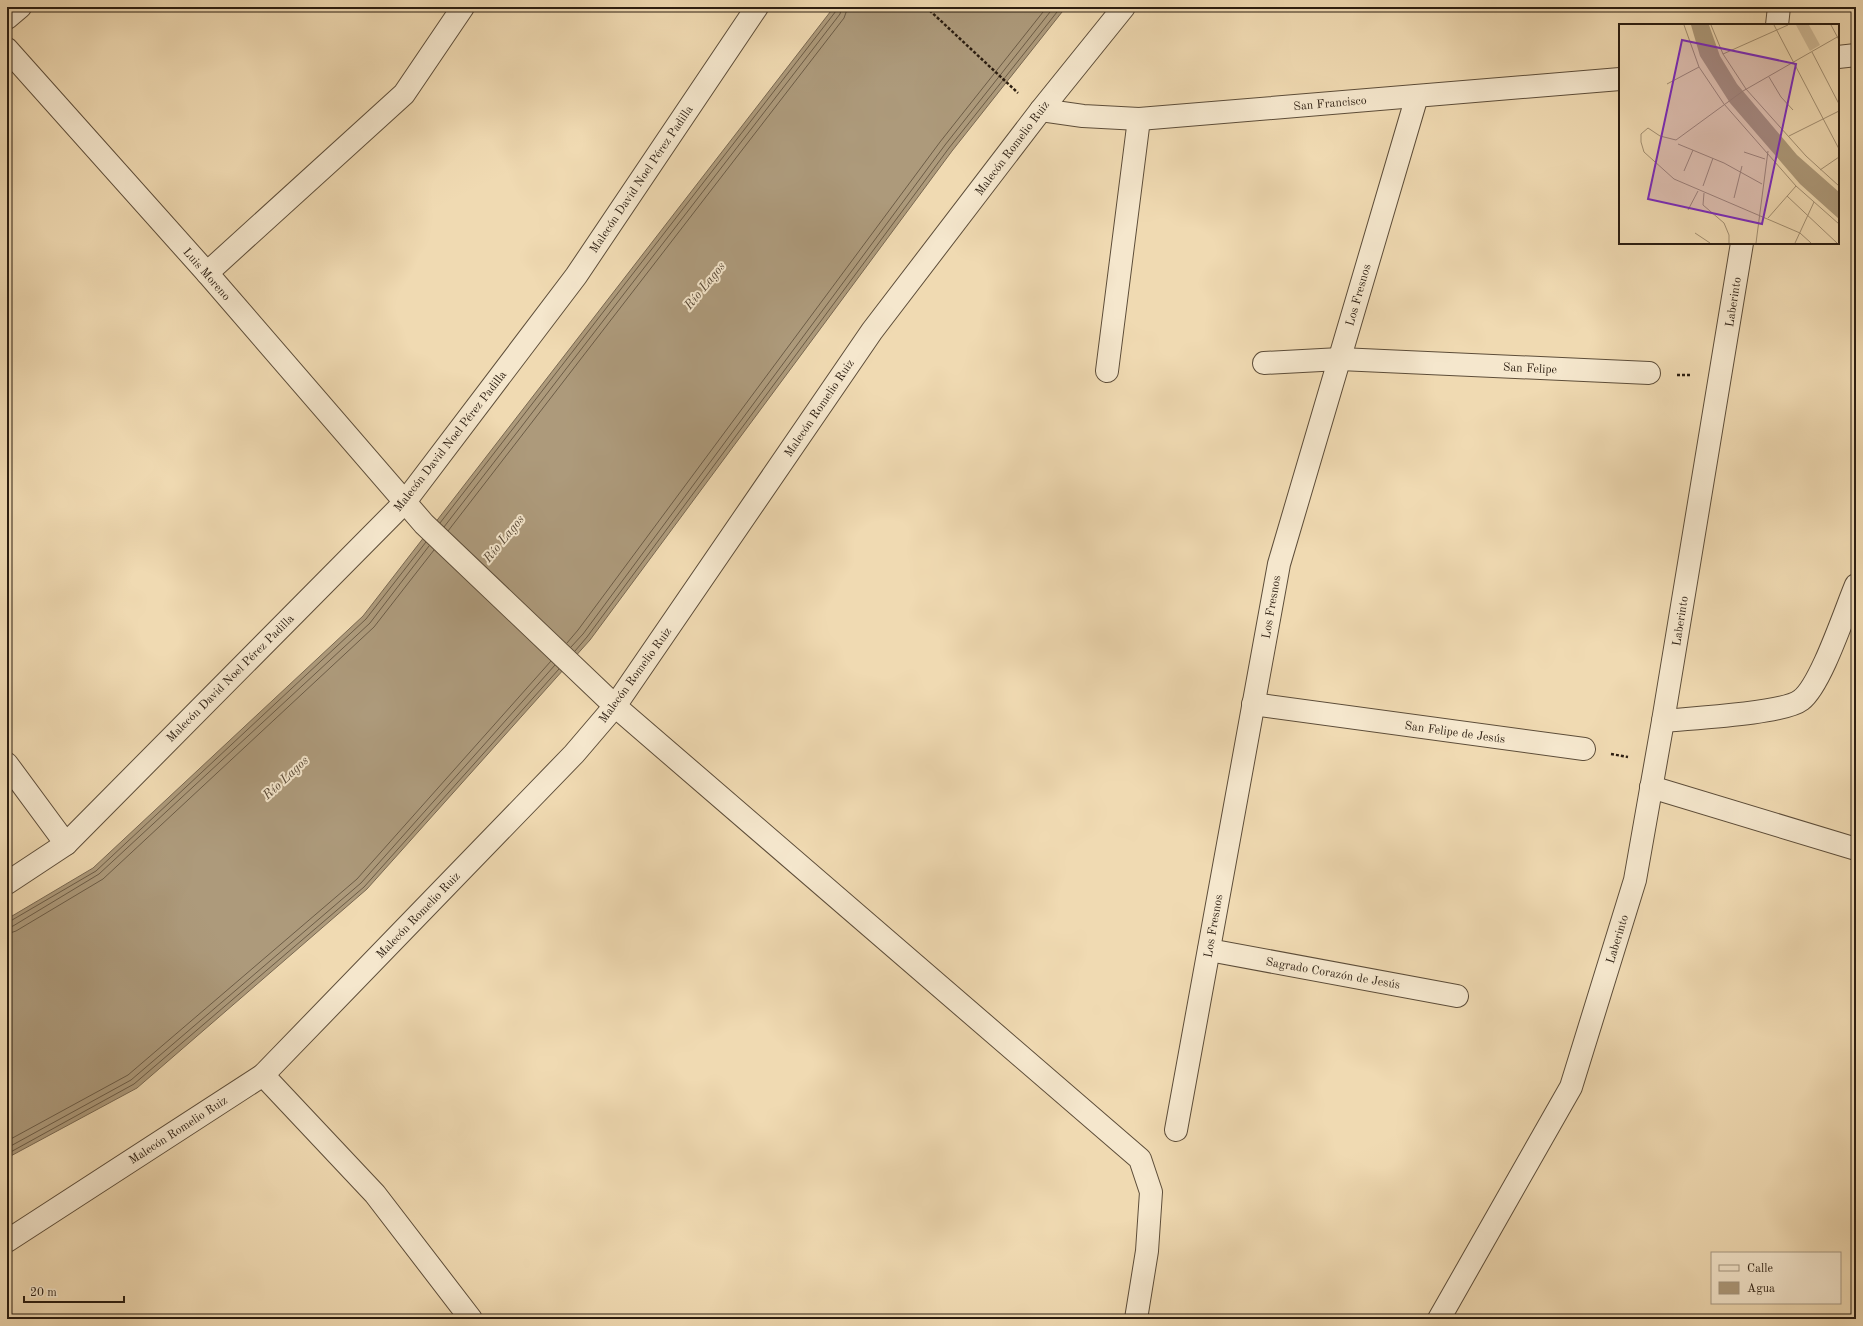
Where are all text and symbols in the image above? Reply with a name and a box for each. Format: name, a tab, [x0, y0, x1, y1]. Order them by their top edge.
inset map	[1619, 24, 1839, 244]
street label: San Francisco	[1293, 95, 1367, 113]
street label: Malecón Romelio Ruiz	[973, 99, 1052, 198]
street label: Malecón David Noel Pérez Padilla	[588, 104, 696, 255]
street label: Luis Moreno	[180, 246, 232, 303]
water label: Río Lagos	[682, 259, 728, 313]
street label: Los Fresnos	[1344, 263, 1374, 328]
street label: Laberinto	[1724, 276, 1744, 328]
street label: Malecón Romelio Ruiz	[783, 358, 857, 459]
street label: San Felipe	[1503, 362, 1558, 376]
street label: Malecón David Noel Pérez Padilla	[392, 369, 509, 514]
water label: Río Lagos	[481, 512, 527, 566]
street label: Los Fresnos	[1261, 575, 1283, 640]
street label: Laberinto	[1671, 595, 1691, 647]
street label: Malecón David Noel Pérez Padilla	[165, 613, 297, 745]
street label: Malecón Romelio Ruiz	[597, 626, 674, 726]
street label: San Felipe de Jesús	[1404, 720, 1506, 746]
water label: Río Lagos	[260, 754, 312, 803]
street label: Malecón Romelio Ruiz	[375, 870, 463, 961]
street label: Los Fresnos	[1203, 894, 1225, 959]
street label: Laberinto	[1605, 913, 1631, 965]
street label: Sagrado Corazón de Jesús	[1265, 956, 1401, 992]
street label: Malecón Romelio Ruiz	[127, 1095, 230, 1167]
legend	[1711, 1252, 1841, 1304]
text: Calle	[1747, 1263, 1773, 1275]
scale bar	[24, 1278, 124, 1304]
text: Agua	[1747, 1283, 1775, 1295]
text: 20 m	[30, 1287, 57, 1299]

